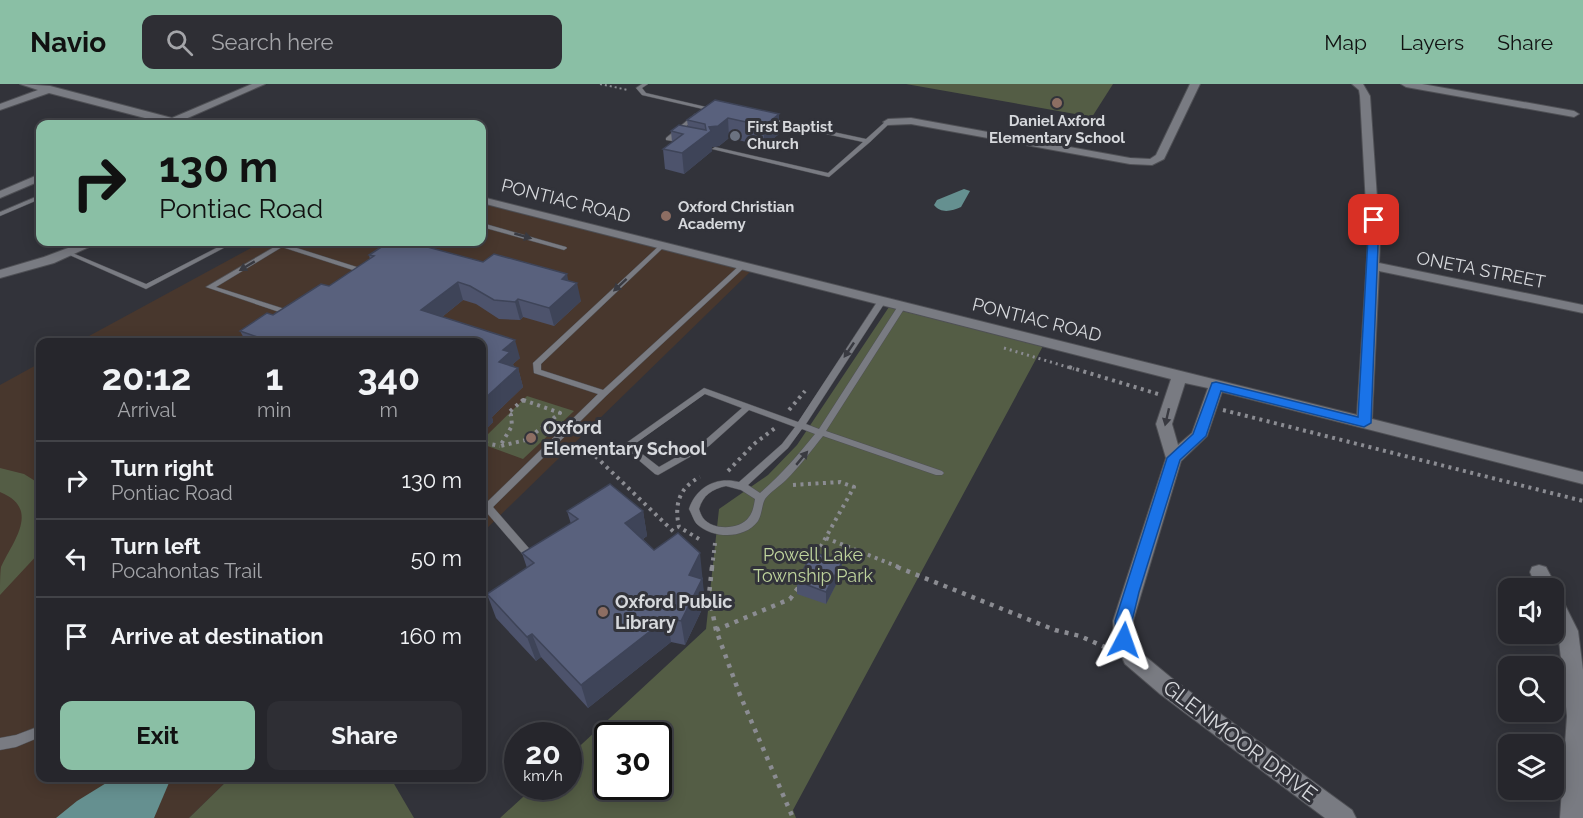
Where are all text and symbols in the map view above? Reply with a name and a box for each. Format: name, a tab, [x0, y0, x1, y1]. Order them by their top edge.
search box	[142, 15, 562, 69]
text: Navio	[30, 26, 106, 59]
icon: search	[163, 26, 196, 59]
text: Search here	[211, 29, 333, 55]
text: Map	[1324, 30, 1367, 55]
text: Layers	[1400, 30, 1464, 55]
text: Share	[1497, 30, 1553, 55]
marker: Daniel Axford Elementary School	[1050, 96, 1064, 110]
place label: Daniel Axford Elementary School	[989, 112, 1125, 147]
place label: First Baptist Church	[747, 118, 833, 153]
marker: First Baptist Church	[728, 129, 742, 143]
text: 130 m	[159, 143, 278, 192]
icon: right	[60, 144, 138, 222]
street label: PONTIAC ROAD	[499, 174, 633, 227]
text: Pontiac Road	[159, 193, 323, 224]
pin	[1348, 194, 1399, 245]
place label: Oxford Christian Academy	[678, 198, 794, 233]
icon: arrive	[1357, 203, 1390, 236]
marker: Oxford Christian Academy	[659, 209, 673, 223]
one-way arrow	[514, 232, 532, 242]
street label: ONETA STREET	[1415, 247, 1547, 292]
one-way arrow	[239, 260, 255, 271]
one-way arrow	[612, 278, 627, 292]
street label: PONTIAC ROAD	[970, 293, 1104, 346]
one-way arrow	[844, 341, 855, 358]
text: 20:12	[102, 356, 191, 398]
text: 1	[265, 356, 283, 398]
text: 340	[357, 356, 420, 398]
text: Arrival	[117, 398, 176, 422]
text: min	[257, 398, 292, 422]
text: m	[380, 398, 398, 422]
one-way arrow	[1162, 408, 1172, 426]
place label: Oxford Elementary School	[543, 417, 707, 459]
marker: Oxford Elementary School	[524, 431, 538, 445]
one-way arrow	[795, 451, 808, 466]
text: Turn right	[111, 455, 214, 481]
icon: right	[60, 464, 93, 497]
text: 130 m	[402, 467, 462, 493]
text: Pontiac Road	[111, 481, 233, 505]
text: Turn left	[111, 533, 201, 559]
icon: left	[60, 542, 93, 575]
park label: Powell Lake Township Park	[753, 544, 873, 586]
text: 50 m	[411, 545, 462, 571]
text: Pocahontas Trail	[111, 559, 262, 583]
map controls	[1498, 578, 1564, 800]
button: sound	[1498, 578, 1564, 644]
place label: Oxford Public Library	[615, 591, 732, 633]
marker: Oxford Public Library	[596, 605, 610, 619]
position arrow	[1092, 608, 1156, 672]
icon: arrive	[60, 620, 93, 653]
text: Arrive at destination	[111, 623, 324, 649]
text: 160 m	[400, 623, 462, 649]
button: search	[1498, 656, 1564, 722]
street label: GLENMOOR DRIVE	[1158, 675, 1322, 807]
button: Exit	[60, 701, 255, 770]
button: Share	[267, 701, 462, 770]
speed limit sign: 30	[594, 722, 672, 800]
button: layers	[1498, 734, 1564, 800]
text: 20	[525, 736, 561, 771]
text: km/h	[523, 767, 563, 785]

